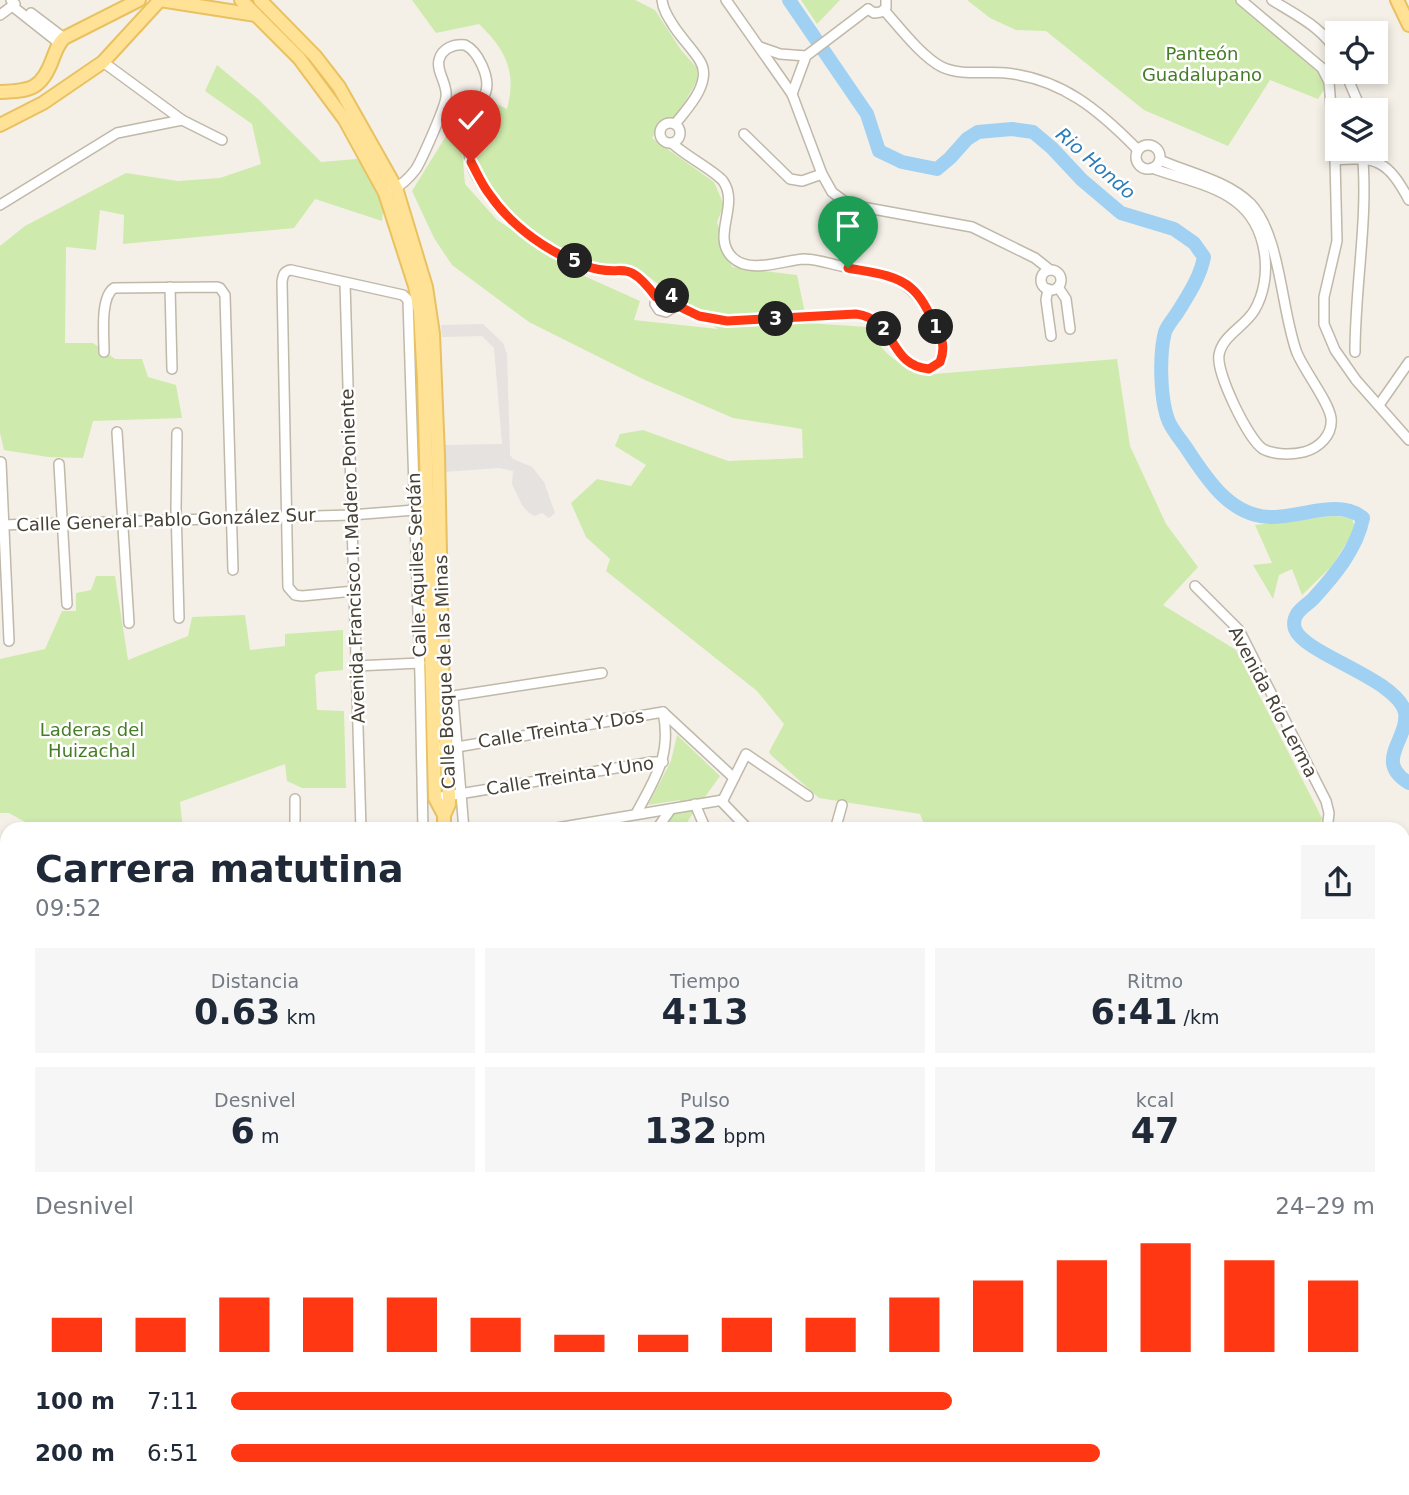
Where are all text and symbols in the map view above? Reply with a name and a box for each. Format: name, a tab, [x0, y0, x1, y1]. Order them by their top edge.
map controls	[1325, 21, 1388, 161]
button: locate	[1325, 21, 1388, 84]
park label: Panteón Guadalupano	[1142, 43, 1262, 85]
pin	[441, 90, 501, 162]
button: layers	[1325, 98, 1388, 161]
icon: check	[452, 101, 490, 139]
water label: Rio Hondo	[1052, 123, 1140, 203]
pin	[818, 196, 878, 268]
icon: arrive	[829, 207, 867, 245]
pin: 5	[558, 244, 592, 278]
text: 5	[568, 249, 581, 271]
pin: 4	[654, 278, 690, 314]
text: 4	[665, 284, 678, 306]
pin: 3	[758, 302, 794, 336]
text: 3	[769, 307, 782, 329]
pin: 1	[918, 310, 954, 344]
pin: 2	[866, 312, 902, 346]
text: 1	[929, 315, 942, 337]
text: 2	[877, 317, 890, 339]
street label: Avenida Francisco I. Madero Poniente	[336, 388, 369, 724]
street label: Calle Aquiles Serdán	[403, 472, 430, 658]
street label: Calle General Pablo González Sur	[16, 504, 317, 535]
street label: Calle Bosque de las Minas	[430, 554, 459, 790]
street label: Avenida Río Lerma	[1225, 623, 1322, 781]
street label: Calle Treinta Y Dos	[476, 705, 646, 752]
park label: Laderas del Huizachal	[40, 719, 144, 761]
street label: Calle Treinta Y Uno	[485, 752, 655, 799]
button: share	[1301, 845, 1375, 919]
text: Carrera matutina	[35, 847, 404, 891]
text: 09:52	[35, 895, 101, 921]
text: Distancia	[211, 970, 299, 992]
text: Tiempo	[670, 970, 740, 992]
text: Ritmo	[1127, 970, 1183, 992]
text: 0.63	[194, 992, 280, 1032]
text: 4:13	[661, 992, 749, 1032]
text: 6:41	[1090, 992, 1178, 1032]
text: km	[280, 1006, 316, 1028]
text: /km	[1178, 1006, 1220, 1028]
text: Desnivel	[214, 1089, 296, 1111]
text: Pulso	[680, 1089, 730, 1111]
text: kcal	[1136, 1089, 1174, 1111]
text: 6	[231, 1111, 255, 1151]
text: 132	[644, 1111, 717, 1151]
text: 47	[1131, 1111, 1179, 1151]
text: m	[255, 1125, 279, 1147]
text: bpm	[717, 1125, 766, 1147]
text: Desnivel	[35, 1193, 134, 1219]
text: 24–29 m	[1275, 1193, 1375, 1219]
text: 100 m	[35, 1388, 115, 1414]
text: 7:11	[147, 1388, 199, 1414]
text: 200 m	[35, 1440, 115, 1466]
text: 6:51	[147, 1440, 199, 1466]

